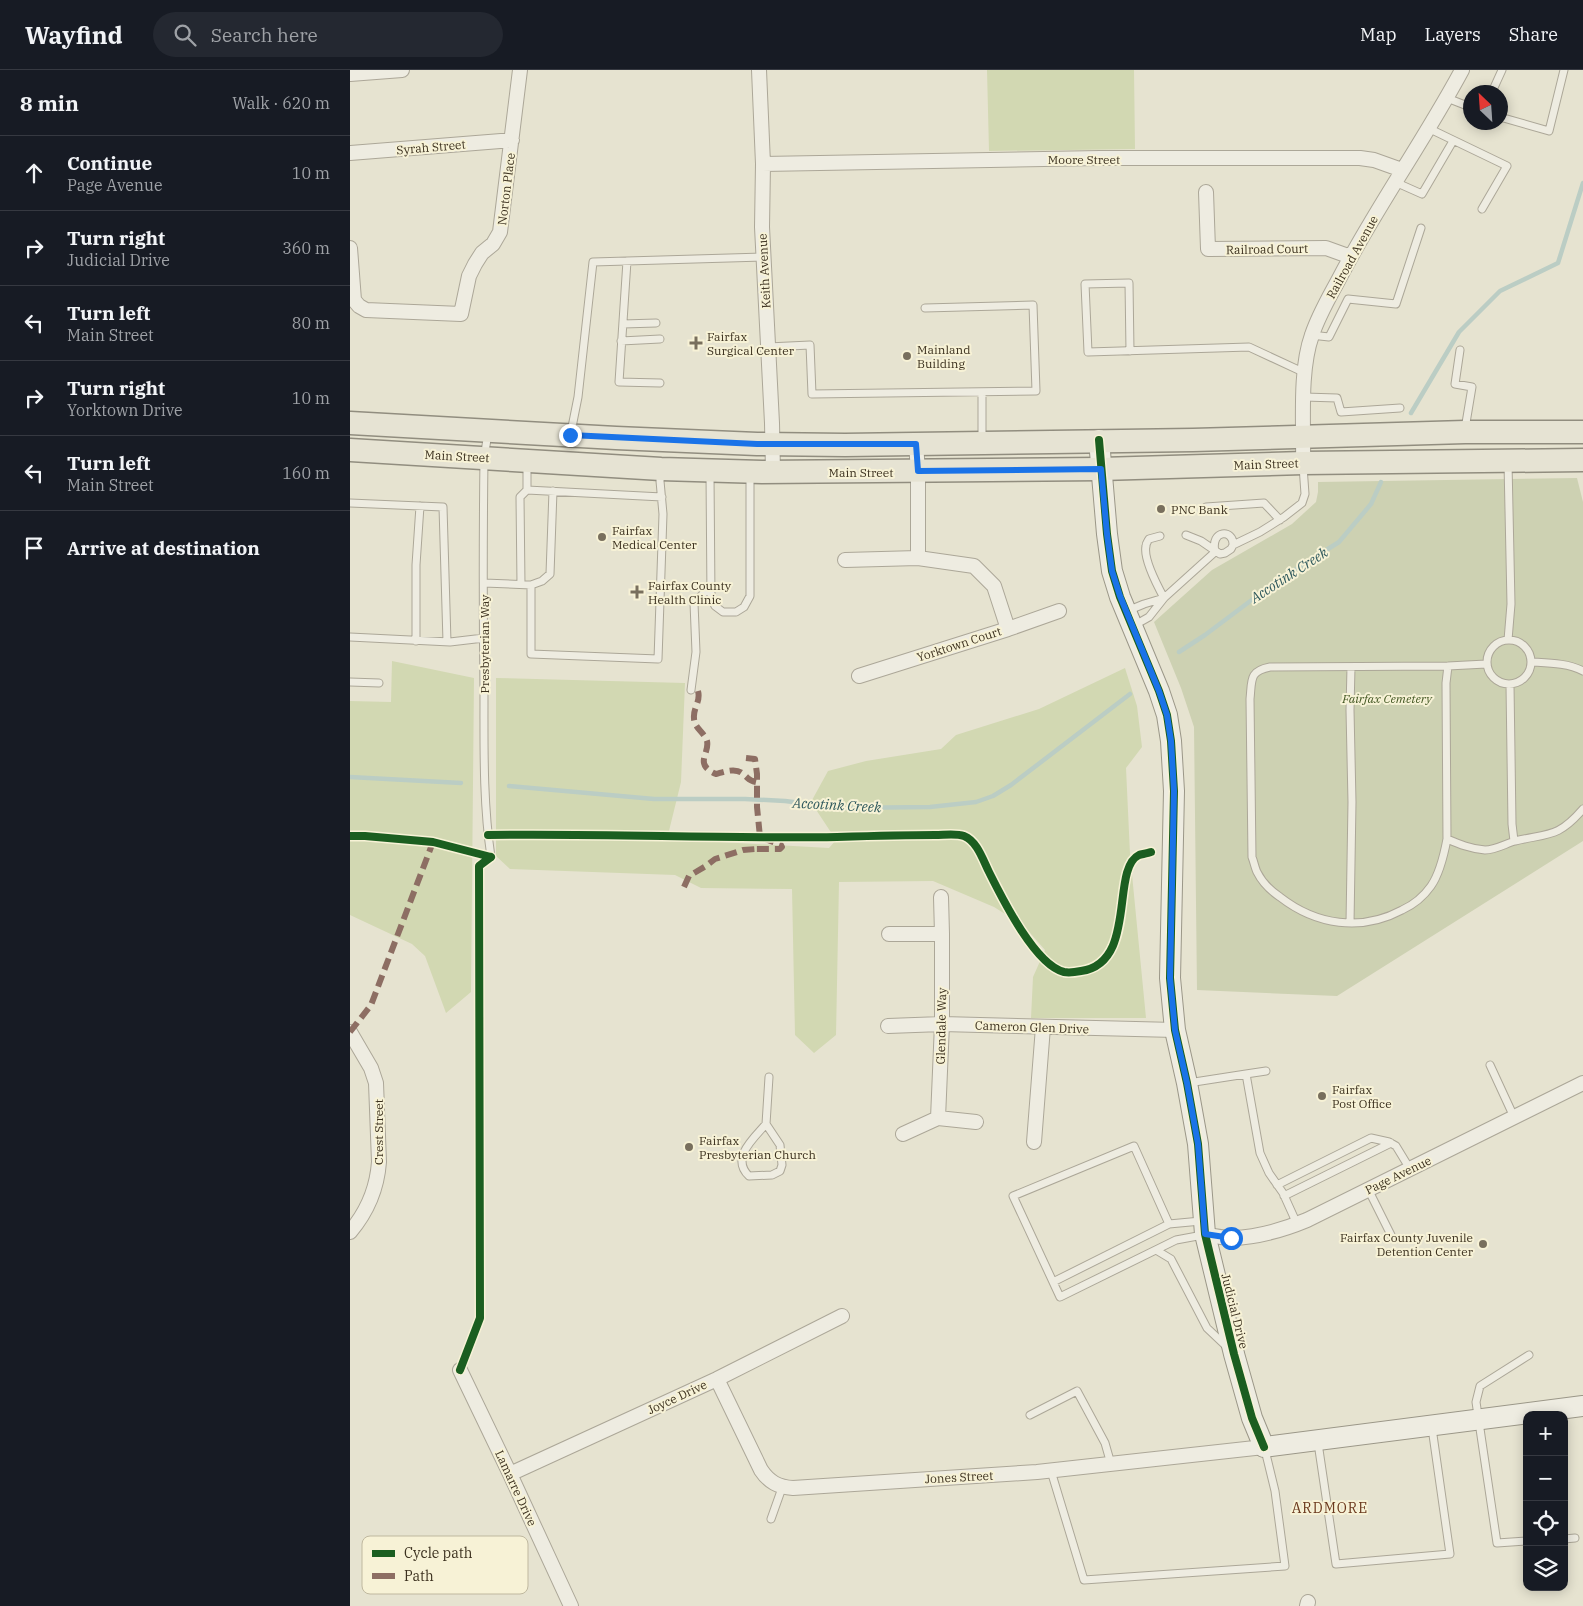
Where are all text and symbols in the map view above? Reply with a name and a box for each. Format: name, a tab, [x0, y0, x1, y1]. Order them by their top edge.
search box	[153, 12, 503, 57]
text: Wayfind	[25, 19, 123, 51]
icon: search	[171, 21, 199, 49]
text: Search here	[211, 23, 318, 47]
text: Map	[1360, 23, 1397, 46]
text: Layers	[1425, 23, 1481, 46]
text: Share	[1509, 23, 1558, 46]
north arrow	[1463, 85, 1508, 130]
text: 8 min	[20, 89, 79, 117]
text: Walk · 620 m	[232, 93, 330, 113]
street label: Syrah Street	[396, 137, 466, 157]
text: Continue	[67, 151, 152, 175]
street label: Norton Place	[494, 152, 518, 226]
street label: Moore Street	[1048, 152, 1120, 167]
icon: ahead	[20, 159, 48, 187]
text: 10 m	[292, 163, 330, 183]
text: Page Avenue	[67, 175, 163, 195]
street label: Railroad Avenue	[1323, 213, 1381, 301]
text: Turn right	[67, 226, 165, 250]
street label: Keith Avenue	[755, 233, 773, 309]
icon: right	[20, 234, 48, 262]
text: 360 m	[282, 238, 330, 258]
street label: Railroad Court	[1226, 241, 1308, 257]
text: Judicial Drive	[67, 250, 170, 270]
text: Turn left	[67, 301, 150, 325]
icon: left	[20, 309, 48, 337]
text: 80 m	[292, 313, 330, 333]
text: Main Street	[67, 325, 154, 345]
place label: Fairfax Surgical Center	[707, 329, 795, 358]
marker: Fairfax Surgical Center	[689, 336, 703, 350]
place label: Mainland Building	[917, 342, 971, 371]
marker: Mainland Building	[901, 350, 913, 362]
text: Turn right	[67, 376, 165, 400]
icon: right	[20, 384, 48, 412]
text: 10 m	[292, 388, 330, 408]
text: Yorktown Drive	[67, 400, 183, 420]
route end	[559, 424, 582, 447]
street label: Main Street	[424, 447, 490, 465]
text: Turn left	[67, 451, 150, 475]
street label: Main Street	[1233, 455, 1299, 473]
icon: left	[20, 459, 48, 487]
text: 160 m	[282, 463, 330, 483]
street label: Main Street	[829, 465, 893, 480]
text: Main Street	[67, 475, 154, 495]
place label: PNC Bank	[1171, 502, 1228, 517]
marker: PNC Bank	[1155, 503, 1167, 515]
place label: Fairfax Medical Center	[612, 523, 698, 552]
marker: Fairfax Medical Center	[596, 531, 608, 543]
icon: arrive	[20, 534, 48, 562]
text: Arrive at destination	[67, 536, 260, 560]
water label: Accotink Creek	[1246, 543, 1332, 607]
place label: Fairfax County Health Clinic	[648, 578, 732, 607]
marker: Fairfax County Health Clinic	[630, 585, 644, 599]
street label: Presbyterian Way	[477, 594, 492, 694]
street label: Yorktown Court	[915, 623, 1003, 665]
park label: Fairfax Cemetery	[1341, 691, 1433, 706]
water label: Accotink Creek	[791, 794, 882, 816]
street label: Glendale Way	[933, 987, 949, 1065]
street label: Cameron Glen Drive	[975, 1018, 1089, 1036]
place label: Fairfax Post Office	[1332, 1082, 1392, 1111]
marker: Fairfax Post Office	[1316, 1090, 1328, 1102]
street label: Crest Street	[371, 1099, 386, 1165]
place label: Fairfax Presbyterian Church	[699, 1133, 817, 1162]
marker: Fairfax Presbyterian Church	[683, 1141, 695, 1153]
street label: Page Avenue	[1363, 1153, 1433, 1197]
route start	[1220, 1227, 1243, 1250]
place label: Fairfax County Juvenile Detention Center	[1340, 1230, 1474, 1259]
marker: Fairfax County Juvenile Detention Center	[1477, 1238, 1489, 1250]
street label: Judicial Drive	[1218, 1272, 1252, 1350]
street label: Joyce Drive	[645, 1377, 709, 1417]
map controls	[1523, 1411, 1568, 1591]
button: +	[1523, 1411, 1568, 1456]
street label: Lamarre Drive	[492, 1448, 540, 1528]
button: −	[1523, 1456, 1568, 1501]
street label: Jones Street	[924, 1468, 994, 1486]
district label: ARDMORE	[1292, 1499, 1368, 1517]
button: locate	[1523, 1501, 1568, 1546]
legend	[362, 1536, 528, 1594]
text: Cycle path	[404, 1544, 473, 1562]
button: layers	[1523, 1546, 1568, 1591]
text: Path	[404, 1567, 434, 1585]

